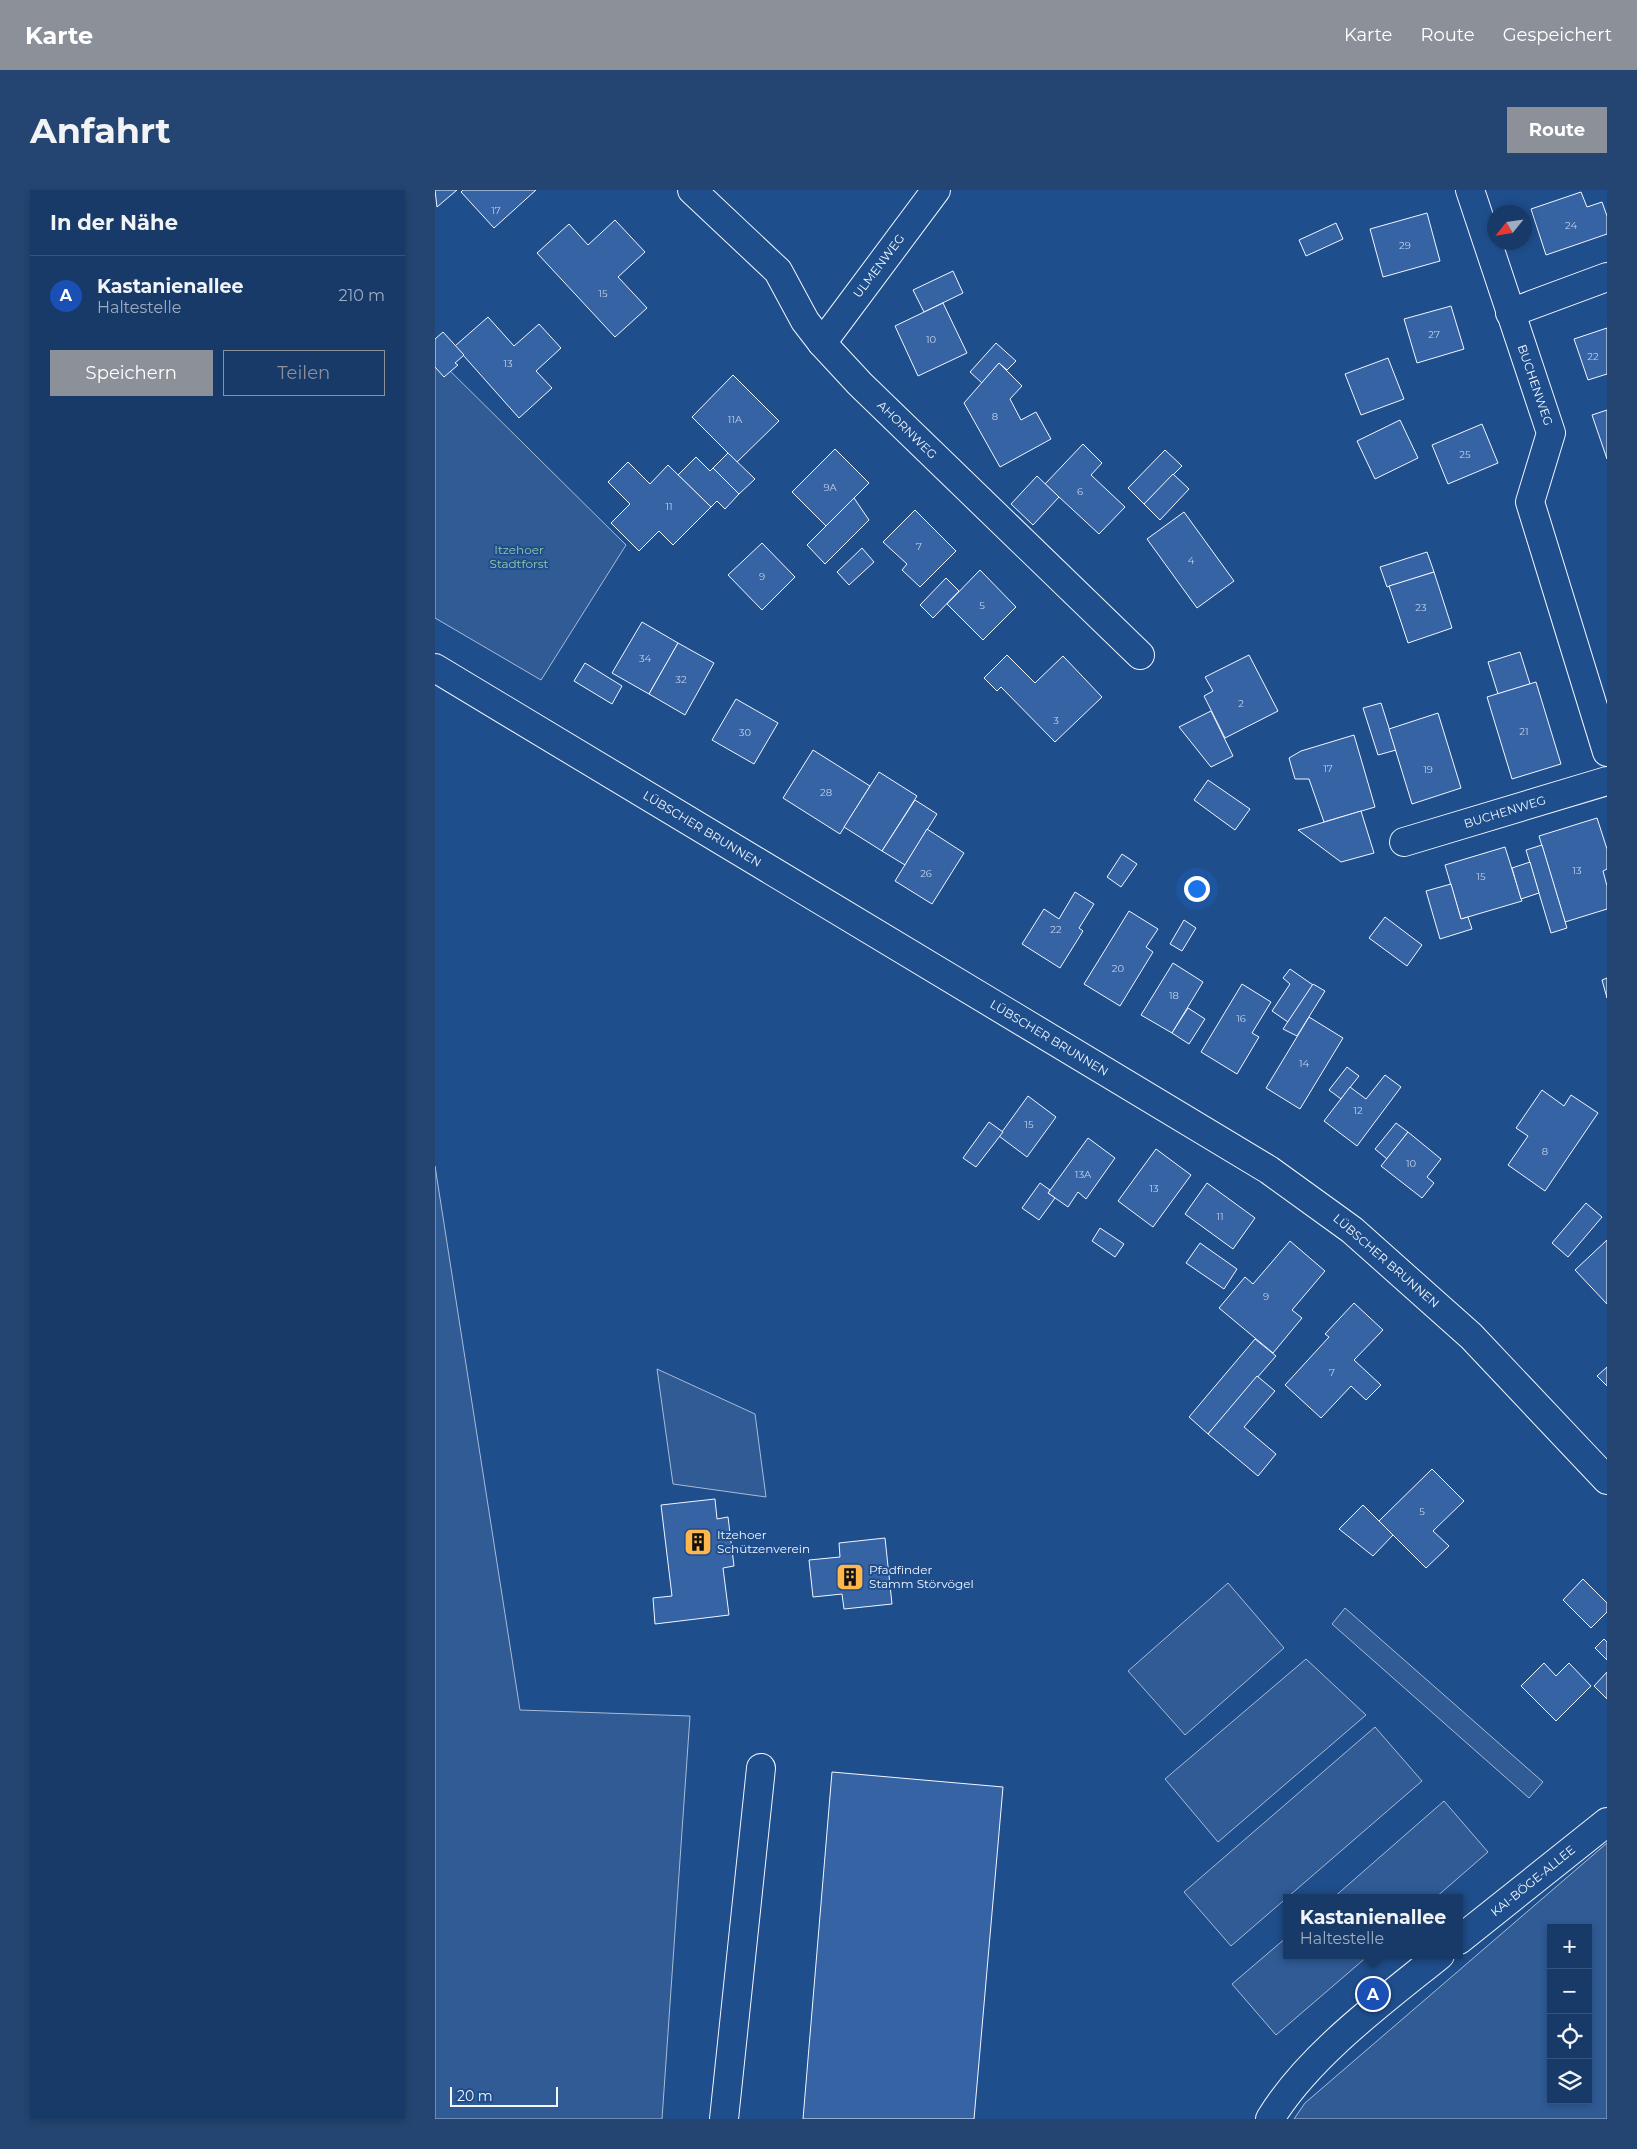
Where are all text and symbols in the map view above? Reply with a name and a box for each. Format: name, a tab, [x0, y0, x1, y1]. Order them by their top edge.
text: Karte	[25, 21, 93, 50]
text: Karte	[1344, 24, 1392, 46]
text: Route	[1420, 24, 1475, 46]
text: Gespeichert	[1503, 24, 1612, 46]
button: Route	[1507, 107, 1607, 153]
text: Anfahrt	[30, 109, 171, 152]
house number: 17	[491, 204, 501, 217]
north arrow	[1487, 205, 1532, 250]
text: In der Nähe	[50, 210, 178, 235]
house number: 24	[1565, 219, 1577, 232]
street label: ULMENWEG	[850, 231, 907, 301]
house number: 29	[1399, 239, 1411, 252]
text: Kastanienallee	[97, 275, 243, 298]
text: A	[60, 286, 72, 305]
text: 210 m	[338, 286, 385, 305]
house number: 15	[598, 287, 608, 300]
text: Haltestelle	[97, 298, 181, 317]
house number: 27	[1428, 328, 1440, 341]
house number: 10	[926, 333, 936, 346]
street label: BUCHENWEG	[1515, 342, 1556, 427]
button: Speichern	[50, 350, 213, 396]
button: Teilen	[223, 350, 385, 396]
house number: 22	[1587, 350, 1599, 363]
house number: 13	[503, 357, 513, 370]
street label: AHORNWEG	[874, 397, 940, 462]
house number: 8	[992, 410, 998, 423]
house number: 11A	[728, 413, 743, 426]
house number: 25	[1459, 448, 1471, 461]
house number: 9A	[823, 481, 837, 494]
house number: 6	[1077, 485, 1083, 498]
house number: 11	[665, 500, 673, 513]
house number: 7	[916, 540, 922, 553]
park label: Itzehoer Stadtforst	[490, 542, 549, 571]
house number: 4	[1188, 554, 1195, 567]
house number: 9	[759, 570, 765, 583]
house number: 5	[979, 599, 985, 612]
house number: 23	[1415, 601, 1427, 614]
house number: 34	[639, 652, 652, 665]
house number: 32	[675, 673, 687, 686]
house number: 2	[1238, 697, 1244, 710]
house number: 3	[1053, 714, 1059, 727]
house number: 21	[1519, 725, 1529, 738]
house number: 30	[739, 726, 752, 739]
house number: 17	[1323, 762, 1333, 775]
house number: 19	[1423, 763, 1433, 776]
house number: 28	[820, 786, 832, 799]
street label: LÜBSCHER BRUNNEN	[640, 787, 764, 870]
street label: BUCHENWEG	[1462, 792, 1548, 831]
house number: 13	[1572, 864, 1582, 877]
house number: 26	[920, 867, 932, 880]
house number: 15	[1476, 870, 1486, 883]
your location	[1184, 876, 1210, 902]
house number: 22	[1050, 923, 1062, 936]
house number: 20	[1112, 962, 1125, 975]
house number: 18	[1169, 989, 1179, 1002]
street label: LÜBSCHER BRUNNEN	[987, 996, 1111, 1079]
house number: 16	[1236, 1012, 1246, 1025]
house number: 14	[1299, 1057, 1309, 1070]
house number: 12	[1353, 1104, 1363, 1117]
house number: 15	[1024, 1118, 1034, 1131]
house number: 8	[1542, 1145, 1548, 1158]
house number: 10	[1406, 1157, 1416, 1170]
house number: 13A	[1075, 1168, 1092, 1181]
house number: 13	[1149, 1182, 1159, 1195]
house number: 11	[1216, 1210, 1224, 1223]
street label: LÜBSCHER BRUNNEN	[1330, 1211, 1442, 1311]
house number: 9	[1263, 1290, 1269, 1303]
house number: 7	[1329, 1366, 1335, 1379]
house number: 5	[1419, 1505, 1425, 1518]
building icon: Itzehoer Schützenverein	[683, 1527, 713, 1557]
place label: Itzehoer Schützenverein	[717, 1527, 810, 1556]
building icon: Pfadfinder Stamm Störvögel	[835, 1562, 865, 1592]
place label: Pfadfinder Stamm Störvögel	[869, 1562, 974, 1591]
street label: KAI-BÖGE-ALLEE	[1487, 1842, 1578, 1919]
popup	[1283, 1894, 1463, 1959]
text: Kastanienallee	[1300, 1906, 1446, 1929]
map controls	[1547, 1924, 1592, 2104]
button: +	[1547, 1924, 1592, 1969]
text: Haltestelle	[1300, 1929, 1384, 1948]
button: −	[1547, 1969, 1592, 2014]
pin: A	[1357, 1975, 1389, 2013]
button: locate	[1547, 2014, 1592, 2059]
button: layers	[1547, 2059, 1592, 2104]
scale bar	[450, 2084, 557, 2107]
text: 20 m	[457, 2087, 493, 2105]

